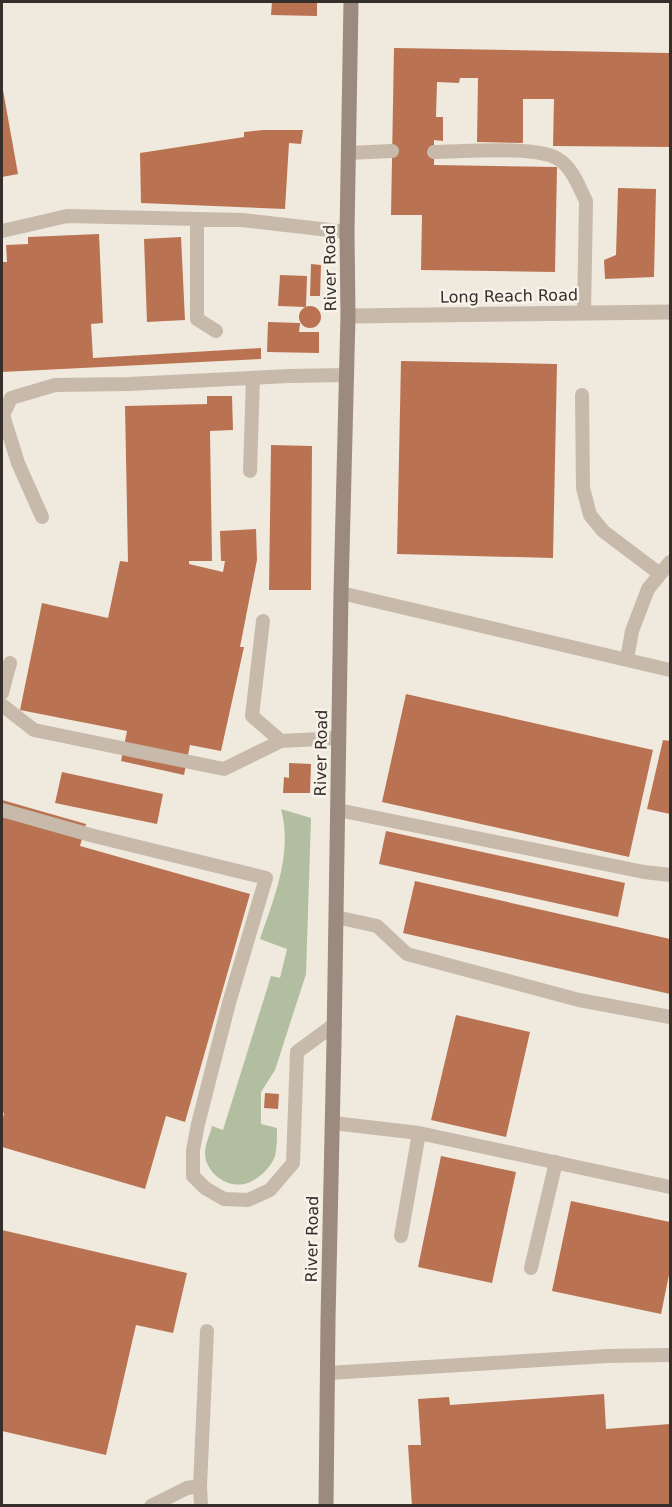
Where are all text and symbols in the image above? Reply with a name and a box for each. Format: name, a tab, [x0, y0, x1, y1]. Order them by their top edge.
street label: River Road	[320, 224, 340, 312]
street label: Long Reach Road	[440, 285, 578, 307]
street label: River Road	[311, 709, 331, 797]
street label: River Road	[302, 1195, 322, 1283]

